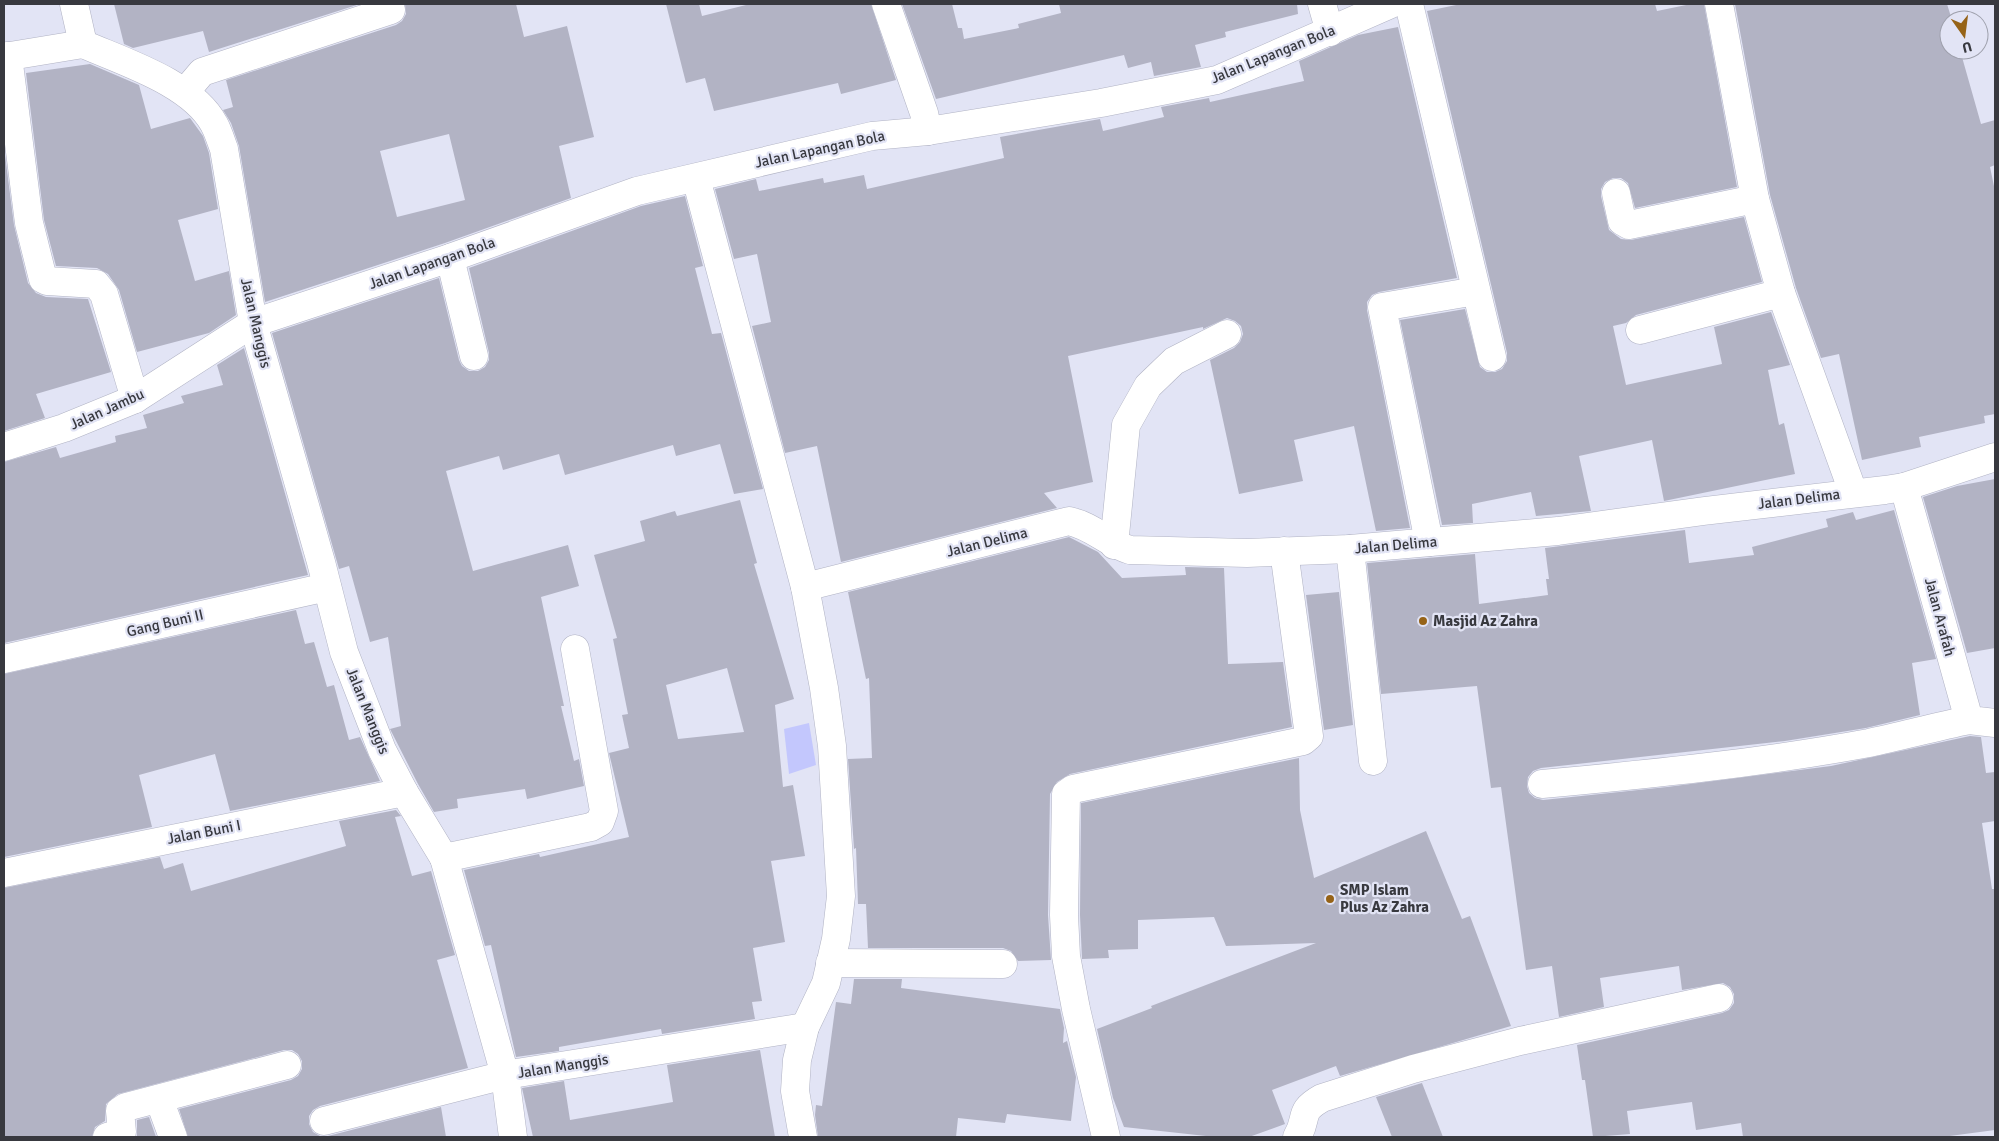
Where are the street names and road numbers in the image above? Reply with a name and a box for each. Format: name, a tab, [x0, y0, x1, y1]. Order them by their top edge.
street label: Jalan Lapangan Bola	[1208, 21, 1338, 87]
street label: Jalan Lapangan Bola	[753, 126, 887, 172]
street label: Jalan Lapangan Bola	[366, 233, 498, 293]
street label: Jalan Manggis	[237, 276, 275, 370]
street label: Jalan Jambu	[67, 385, 147, 433]
street label: Jalan Delima	[1757, 485, 1841, 513]
street label: Jalan Delima	[945, 523, 1029, 561]
street label: Jalan Delima	[1354, 532, 1438, 558]
street label: Jalan Arafah	[1921, 576, 1959, 658]
street label: Gang Buni II	[125, 605, 205, 641]
street label: Jalan Manggis	[342, 665, 394, 757]
street label: Jalan Buni I	[166, 816, 242, 848]
street label: Jalan Manggis	[516, 1050, 610, 1082]

